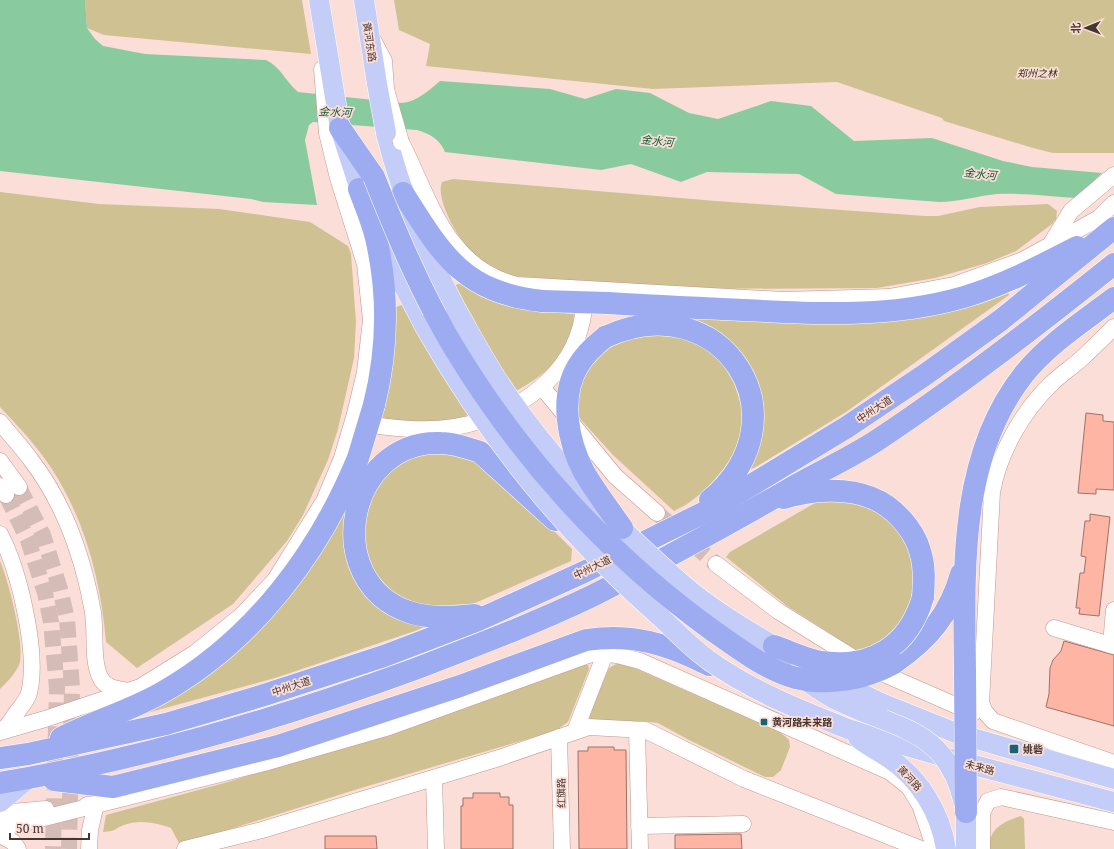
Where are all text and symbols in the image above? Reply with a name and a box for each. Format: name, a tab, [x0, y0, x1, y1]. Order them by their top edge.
north arrow	[1066, 8, 1106, 48]
street label: 黄河东路	[360, 21, 380, 63]
text: 北	[1068, 23, 1083, 34]
park label: 郑州之林	[1017, 66, 1058, 80]
water label: 金水河	[318, 103, 354, 120]
water label: 金水河	[640, 131, 676, 150]
water label: 金水河	[963, 164, 999, 183]
street label: 中州大道	[853, 392, 895, 426]
street label: 中州大道	[571, 552, 613, 582]
street label: 中州大道	[270, 673, 312, 699]
place label: 黄河路未来路	[772, 715, 833, 729]
marker: 黄河路未来路	[759, 717, 769, 727]
place label: 姚砦	[1023, 742, 1043, 756]
marker: 姚砦	[1008, 743, 1020, 755]
street label: 未来路	[964, 756, 996, 778]
street label: 黄河路	[895, 762, 925, 794]
street label: 红旗路	[554, 778, 568, 808]
scale bar	[10, 815, 89, 841]
text: 50 m	[16, 820, 44, 837]

